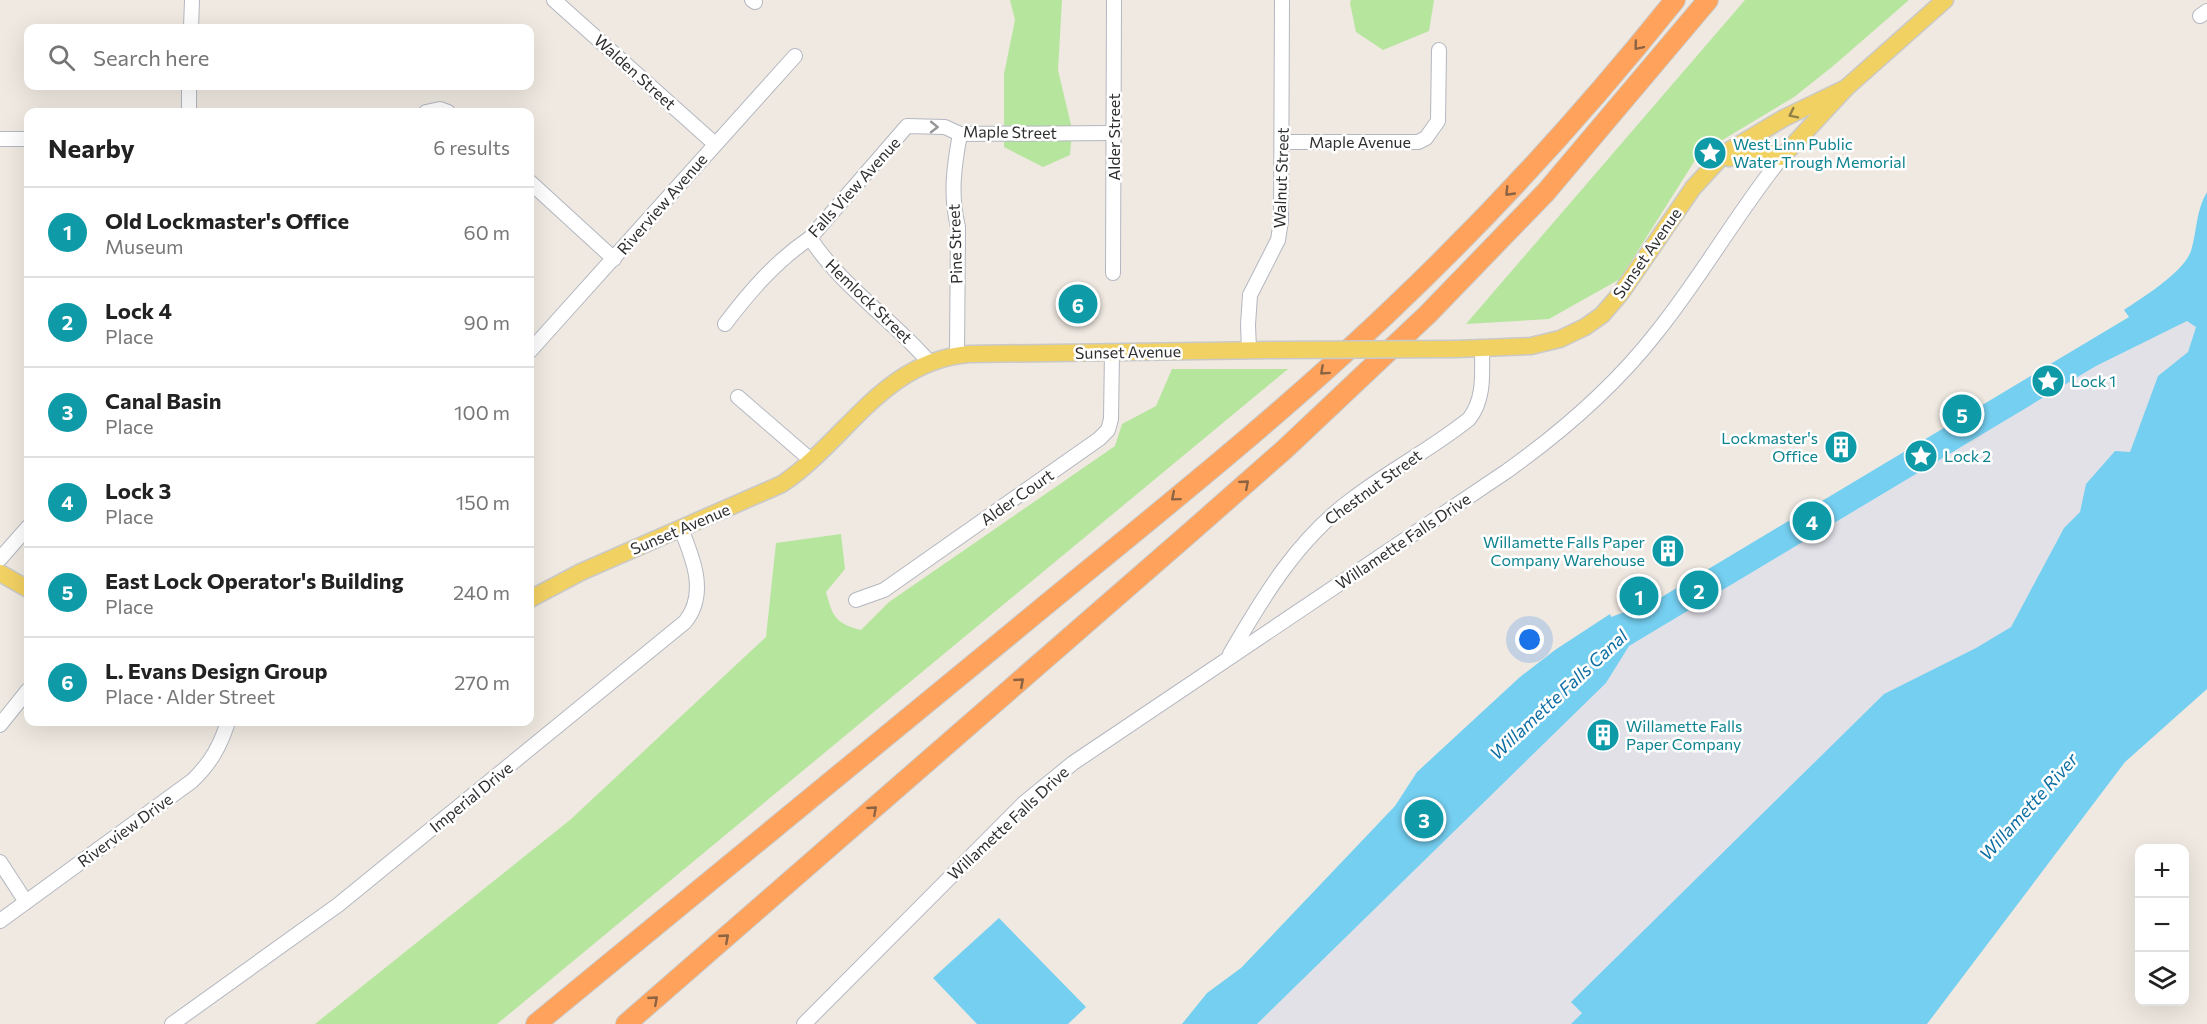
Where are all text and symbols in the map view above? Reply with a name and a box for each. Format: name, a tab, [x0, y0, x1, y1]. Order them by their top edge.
search box	[24, 24, 534, 90]
street label: Walden Street	[591, 30, 680, 113]
one-way arrow	[1635, 39, 1646, 50]
icon: search	[45, 41, 78, 74]
text: Search here	[93, 44, 209, 71]
street label: Alder Street	[1104, 93, 1123, 181]
one-way arrow	[1788, 106, 1799, 118]
one-way arrow	[930, 121, 939, 133]
street label: Maple Street	[963, 121, 1057, 142]
street label: Walnut Street	[1269, 127, 1292, 229]
text: Nearby	[48, 132, 135, 163]
street label: Maple Avenue	[1309, 132, 1411, 151]
street label: Falls View Avenue	[804, 133, 904, 241]
place label: West Linn Public Water Trough Memorial	[1733, 134, 1906, 171]
text: 6 results	[433, 135, 510, 159]
place icon: West Linn Public Water Trough Memorial	[1692, 135, 1728, 171]
street label: Riverview Avenue	[613, 149, 711, 258]
one-way arrow	[1505, 185, 1516, 195]
street label: Pine Street	[944, 203, 965, 284]
street label: Sunset Avenue	[1608, 204, 1685, 302]
text: Old Lockmaster's Office	[105, 207, 349, 234]
text: 1	[63, 220, 72, 244]
text: 60 m	[464, 220, 510, 244]
text: Museum	[105, 234, 184, 258]
street label: Hemlock Street	[822, 255, 917, 347]
pin: 6	[1058, 282, 1098, 326]
text: Lock 4	[105, 297, 172, 324]
text: 2	[62, 310, 73, 334]
text: 90 m	[464, 310, 510, 334]
text: Place	[105, 324, 154, 348]
street label: Sunset Avenue	[1075, 341, 1181, 362]
place icon: Lock 1	[2030, 363, 2066, 399]
one-way arrow	[1320, 364, 1331, 375]
place label: Lock 1	[2071, 371, 2116, 390]
text: Canal Basin	[105, 387, 221, 414]
pin: 5	[1942, 392, 1982, 436]
text: 3	[62, 400, 73, 424]
text: 100 m	[454, 400, 510, 424]
text: Place	[105, 414, 154, 438]
place label: Lockmaster's Office	[1721, 428, 1818, 465]
building icon: Lockmaster's Office	[1823, 429, 1859, 465]
place icon: Lock 2	[1903, 438, 1939, 474]
street label: Chestnut Street	[1320, 445, 1425, 528]
place label: Lock 2	[1944, 446, 1991, 465]
street label: Alder Court	[977, 464, 1057, 529]
text: Lock 3	[105, 477, 171, 504]
one-way arrow	[1238, 480, 1249, 491]
street label: Willamette Falls Drive	[1332, 489, 1474, 593]
text: 4	[61, 490, 74, 514]
text: 150 m	[456, 490, 510, 514]
one-way arrow	[1171, 490, 1182, 501]
pin: 4	[1792, 498, 1832, 544]
street label: Sunset Avenue	[627, 499, 732, 558]
text: Place	[105, 504, 154, 528]
place label: Willamette Falls Paper Company Warehouse	[1483, 532, 1646, 569]
building icon: Willamette Falls Paper Company Warehouse	[1650, 533, 1686, 569]
text: East Lock Operator's Building	[105, 567, 404, 594]
pin: 2	[1680, 568, 1718, 612]
pin: 1	[1620, 574, 1658, 618]
text: 5	[62, 580, 73, 604]
text: 240 m	[453, 580, 510, 604]
text: Place	[105, 594, 154, 618]
water label: Willamette Falls Canal	[1485, 624, 1632, 764]
your location	[1515, 625, 1544, 654]
text: L. Evans Design Group	[105, 657, 328, 684]
text: 6	[61, 670, 74, 694]
text: 270 m	[454, 670, 510, 694]
one-way arrow	[1013, 678, 1024, 689]
text: Place · Alder Street	[105, 684, 275, 708]
place label: Willamette Falls Paper Company	[1626, 716, 1742, 753]
building icon: Willamette Falls Paper Company	[1585, 717, 1621, 753]
water label: Willamette River	[1974, 748, 2083, 864]
street label: Imperial Drive	[425, 757, 516, 836]
street label: Willamette Falls Drive	[943, 762, 1072, 883]
street label: Riverview Drive	[74, 789, 176, 870]
pin: 3	[1404, 796, 1444, 842]
one-way arrow	[866, 806, 877, 817]
map controls	[2135, 844, 2189, 1006]
button: +	[2135, 844, 2189, 898]
button: −	[2135, 898, 2189, 952]
one-way arrow	[719, 934, 729, 945]
button: layers	[2135, 952, 2189, 1006]
one-way arrow	[647, 996, 658, 1007]

